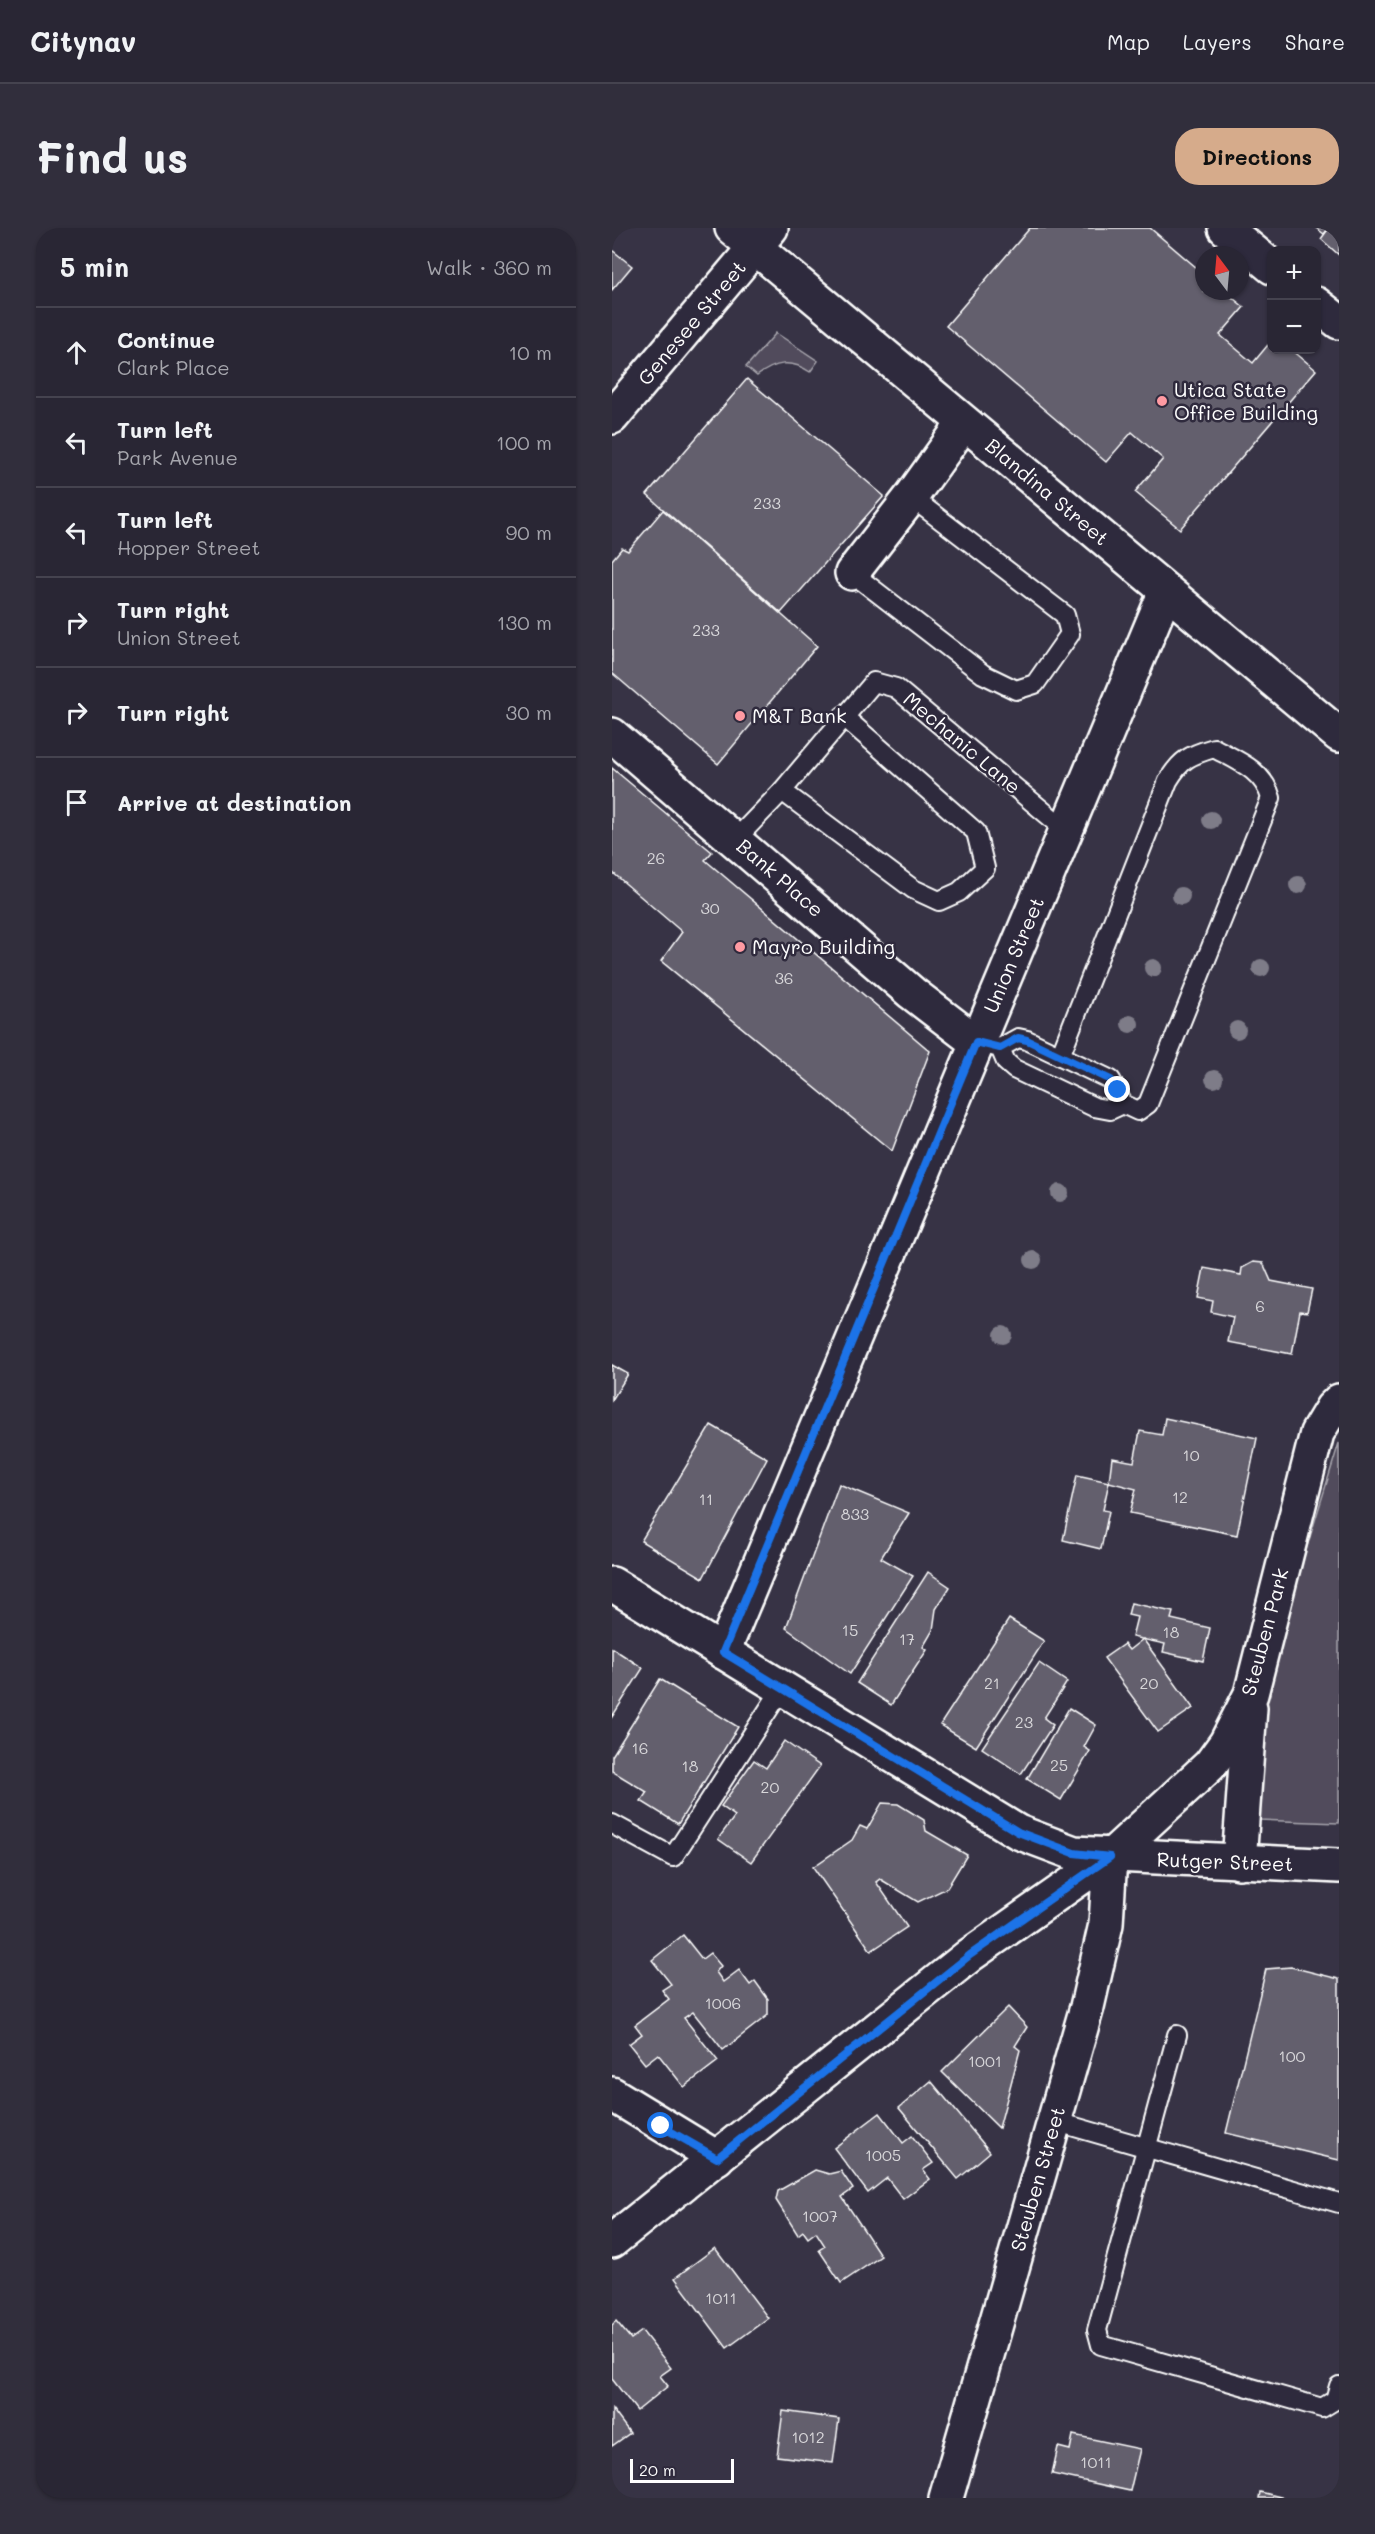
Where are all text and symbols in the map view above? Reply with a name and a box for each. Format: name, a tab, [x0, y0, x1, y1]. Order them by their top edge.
text: Citynav	[30, 23, 136, 59]
text: Map	[1107, 28, 1150, 55]
text: Layers	[1183, 28, 1252, 55]
text: Share	[1285, 28, 1345, 55]
button: Directions	[1175, 128, 1339, 185]
text: Find us	[36, 129, 188, 184]
north arrow	[1195, 246, 1249, 300]
map controls	[1267, 246, 1321, 354]
button: +	[1267, 246, 1321, 300]
text: 5 min	[60, 250, 129, 284]
text: Walk · 360 m	[426, 254, 552, 280]
street label: Genesee Street	[631, 255, 751, 390]
button: −	[1267, 300, 1321, 354]
text: Continue	[117, 325, 215, 354]
icon: ahead	[60, 336, 93, 369]
text: 10 m	[508, 339, 552, 365]
text: Clark Place	[117, 354, 230, 380]
place label: Utica State Office Building	[1174, 376, 1318, 425]
marker: Utica State Office Building	[1155, 394, 1169, 408]
text: Turn left	[117, 415, 213, 444]
icon: left	[60, 426, 93, 459]
text: 100 m	[496, 429, 552, 455]
street label: Blandina Street	[981, 432, 1115, 550]
text: Park Avenue	[117, 444, 238, 470]
house number: 233	[753, 492, 781, 513]
text: Turn left	[117, 505, 213, 534]
icon: left	[60, 516, 93, 549]
text: 90 m	[506, 519, 552, 545]
text: Hopper Street	[117, 534, 260, 560]
text: Turn right	[117, 595, 229, 624]
icon: right	[60, 606, 93, 639]
text: 130 m	[497, 609, 552, 635]
house number: 233	[692, 619, 720, 640]
text: Union Street	[117, 624, 241, 650]
street label: Mechanic Lane	[899, 685, 1027, 799]
icon: right	[60, 696, 93, 729]
text: Turn right	[117, 698, 229, 727]
text: 30 m	[506, 699, 552, 725]
place label: M&T Bank	[752, 702, 847, 728]
marker: M&T Bank	[733, 709, 747, 723]
icon: arrive	[60, 786, 93, 819]
text: Arrive at destination	[117, 788, 352, 817]
street label: Bank Place	[732, 832, 829, 922]
house number: 26	[647, 847, 665, 868]
street label: Union Street	[977, 893, 1049, 1017]
house number: 30	[700, 897, 720, 918]
place label: Mayro Building	[752, 933, 895, 959]
marker: Mayro Building	[733, 940, 747, 954]
house number: 36	[774, 967, 794, 988]
route end	[1104, 1076, 1130, 1102]
house number: 6	[1255, 1295, 1265, 1316]
house number: 10	[1182, 1444, 1200, 1465]
house number: 12	[1172, 1486, 1188, 1507]
house number: 11	[699, 1488, 713, 1509]
house number: 833	[841, 1503, 869, 1524]
street label: Steuben Park	[1234, 1565, 1294, 1699]
house number: 15	[842, 1619, 858, 1640]
house number: 18	[1163, 1621, 1180, 1642]
house number: 17	[899, 1628, 915, 1649]
house number: 21	[984, 1672, 1000, 1693]
house number: 20	[1140, 1672, 1159, 1693]
house number: 23	[1015, 1711, 1033, 1732]
house number: 16	[632, 1737, 648, 1758]
house number: 25	[1050, 1754, 1068, 1775]
house number: 18	[682, 1755, 699, 1776]
house number: 20	[761, 1776, 780, 1797]
street label: Rutger Street	[1156, 1846, 1294, 1876]
house number: 1006	[705, 1992, 741, 2013]
house number: 100	[1279, 2045, 1306, 2066]
house number: 1001	[968, 2050, 1002, 2071]
street label: Steuben Street	[1004, 2103, 1070, 2254]
route start	[647, 2112, 673, 2138]
house number: 1005	[865, 2144, 901, 2165]
house number: 1007	[802, 2205, 838, 2226]
house number: 1011	[705, 2287, 737, 2308]
house number: 1012	[791, 2426, 825, 2447]
house number: 1011	[1080, 2451, 1112, 2472]
scale bar	[630, 2456, 734, 2484]
text: 20 m	[639, 2459, 676, 2480]

